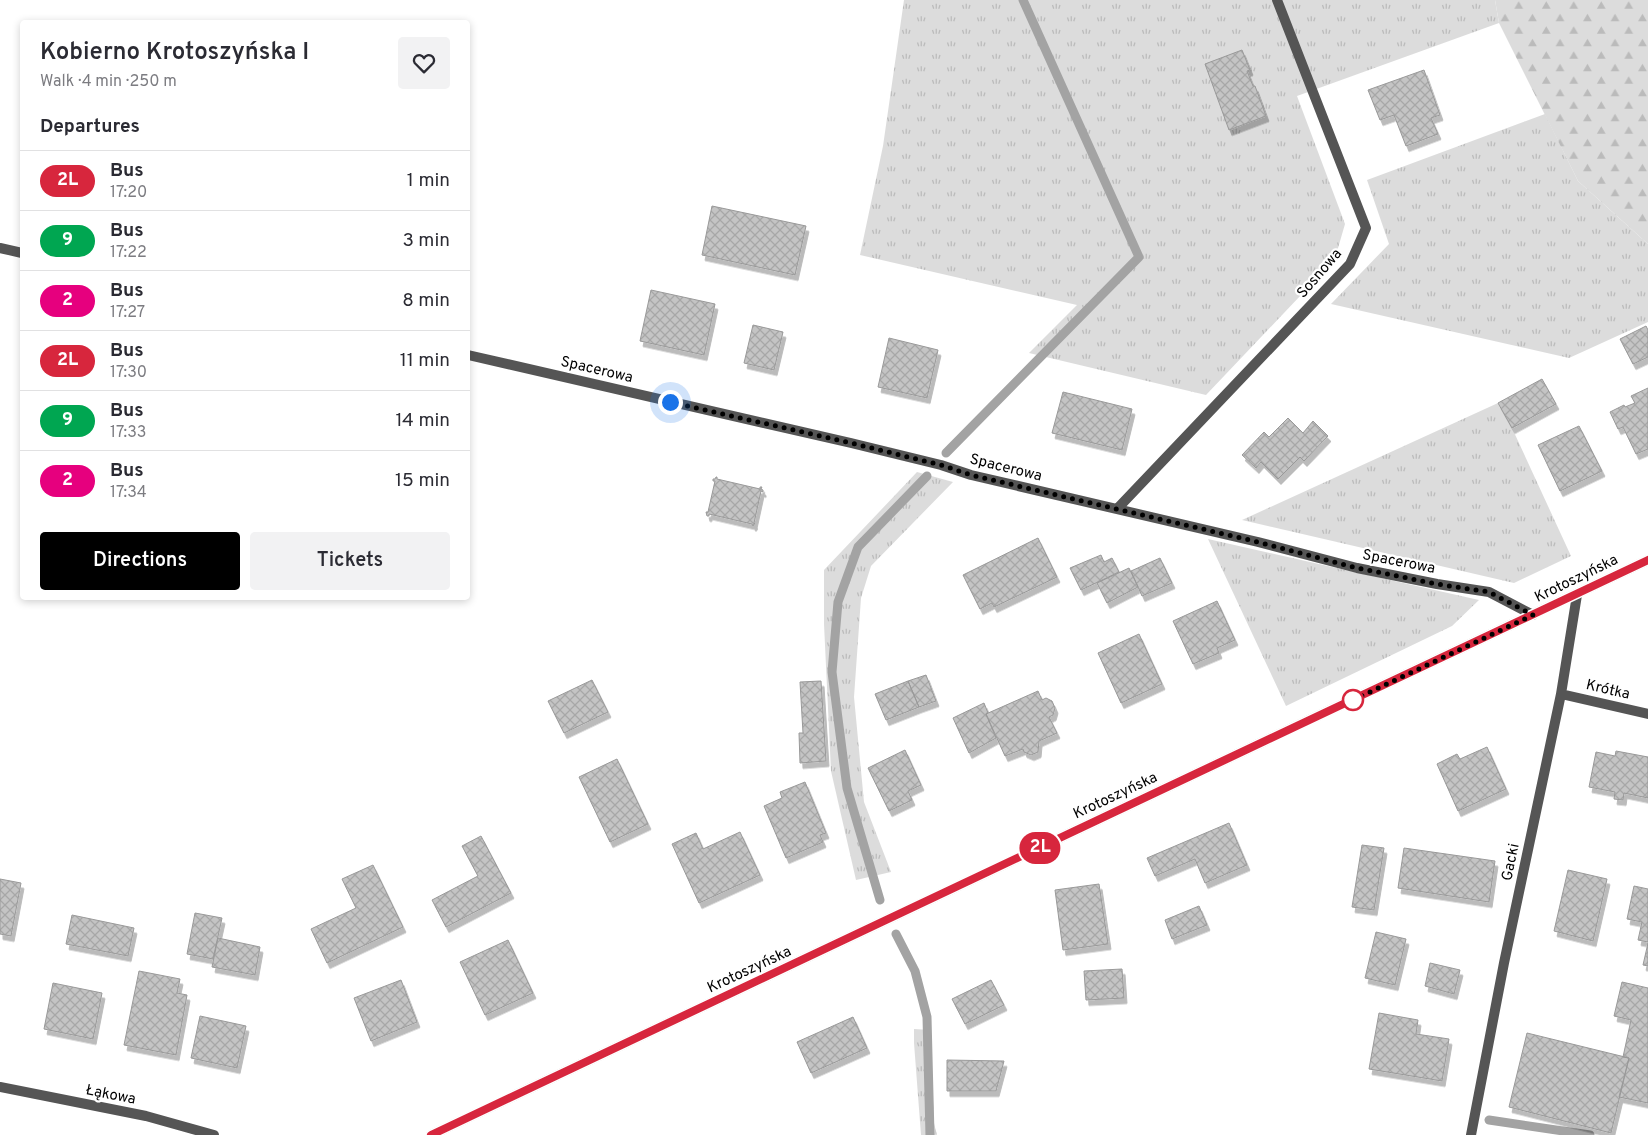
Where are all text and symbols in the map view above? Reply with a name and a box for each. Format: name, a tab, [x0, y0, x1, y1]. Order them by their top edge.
button: heart	[398, 37, 450, 89]
text: Kobierno Krotoszyńska I	[40, 38, 309, 68]
text: Walk · 4 min · 250 m	[40, 72, 177, 92]
text: Departures	[40, 115, 140, 139]
text: Bus	[110, 159, 144, 183]
text: 2L	[57, 169, 78, 192]
text: 1 min	[407, 169, 450, 193]
text: 17:20	[110, 183, 147, 203]
text: Bus	[110, 219, 144, 243]
text: 9	[62, 229, 73, 252]
text: 3 min	[402, 229, 450, 253]
text: 17:22	[110, 243, 147, 263]
street label: Sosnowa	[1294, 245, 1347, 303]
text: Bus	[110, 279, 144, 303]
text: 2	[62, 289, 73, 312]
text: 8 min	[402, 289, 450, 313]
text: 17:27	[110, 303, 145, 323]
text: Bus	[110, 339, 144, 363]
text: 2L	[57, 349, 78, 372]
text: 11 min	[400, 349, 450, 373]
street label: Spacerowa	[559, 353, 635, 388]
text: 17:30	[110, 363, 147, 383]
your location	[658, 390, 683, 415]
text: Bus	[110, 399, 144, 423]
text: 9	[62, 409, 73, 432]
text: 14 min	[395, 409, 450, 433]
text: 17:33	[110, 423, 146, 443]
street label: Spacerowa	[968, 450, 1044, 487]
text: Bus	[110, 459, 144, 483]
text: 2	[62, 469, 73, 492]
text: 15 min	[395, 469, 450, 493]
text: 17:34	[110, 483, 147, 503]
button: Directions	[40, 532, 240, 590]
button: Tickets	[250, 532, 450, 590]
street label: Spacerowa	[1361, 546, 1437, 579]
street label: Krotoszyńska	[1532, 551, 1622, 608]
street label: Krótka	[1584, 676, 1632, 705]
unlabelled marker	[1342, 689, 1364, 711]
street label: Krotoszyńska	[1071, 769, 1161, 824]
line badge: 2L	[1018, 832, 1062, 864]
text: 2L	[1029, 836, 1051, 859]
street label: Gacki	[1498, 842, 1525, 883]
street label: Krotoszyńska	[705, 943, 795, 998]
street label: Łąkowa	[84, 1081, 137, 1110]

